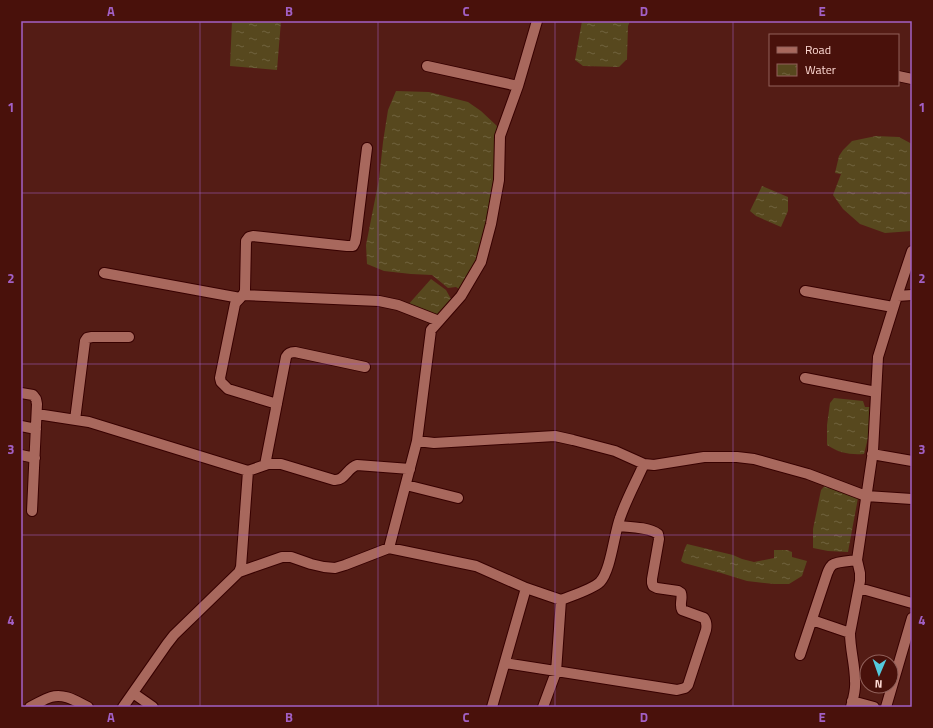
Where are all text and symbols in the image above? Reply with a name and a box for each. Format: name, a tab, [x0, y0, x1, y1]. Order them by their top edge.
text: A	[107, 1, 115, 21]
text: B	[285, 1, 293, 21]
text: C	[462, 1, 470, 21]
text: D	[640, 1, 648, 21]
text: E	[818, 1, 826, 21]
legend	[769, 34, 899, 86]
text: Road	[805, 40, 831, 59]
text: Water	[805, 60, 836, 79]
text: 1	[7, 97, 15, 117]
text: 1	[918, 97, 926, 117]
text: 2	[7, 268, 15, 288]
text: 2	[918, 268, 926, 288]
text: 3	[7, 439, 15, 459]
text: 3	[918, 439, 926, 459]
text: 4	[7, 610, 15, 630]
text: 4	[918, 610, 926, 630]
north arrow	[859, 654, 899, 694]
text: N	[875, 676, 883, 692]
text: A	[107, 707, 115, 727]
text: B	[285, 707, 293, 727]
text: C	[462, 707, 470, 727]
text: D	[640, 707, 648, 727]
text: E	[818, 707, 826, 727]

